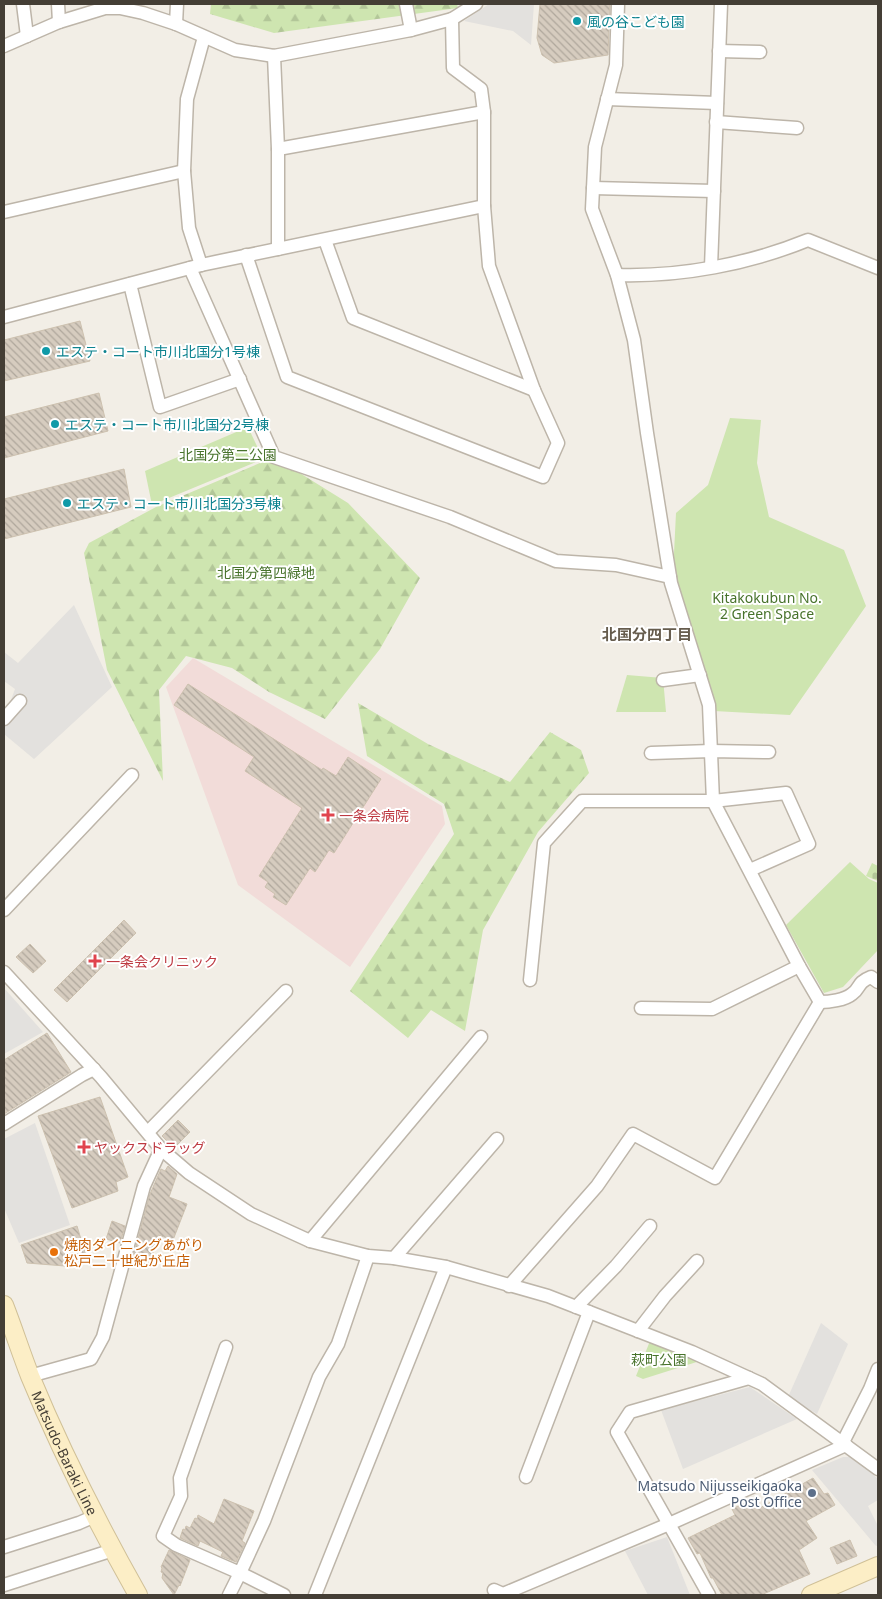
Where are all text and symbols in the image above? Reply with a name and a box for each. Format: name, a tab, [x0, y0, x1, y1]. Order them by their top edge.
place label: 風の谷こども園	[587, 12, 685, 31]
marker: 風の谷こども園	[571, 15, 583, 27]
place label: エステ・コート市川北国分1号棟	[56, 342, 260, 361]
marker: エステ・コート市川北国分1号棟	[40, 345, 52, 357]
place label: エステ・コート市川北国分2号棟	[65, 415, 269, 434]
marker: エステ・コート市川北国分2号棟	[49, 418, 61, 430]
park label: 北国分第二公園	[179, 445, 277, 464]
place label: エステ・コート市川北国分3号棟	[77, 494, 281, 513]
marker: エステ・コート市川北国分3号棟	[61, 497, 73, 509]
park label: 北国分第四緑地	[217, 563, 315, 582]
park label: Kitakokubun No. 2 Green Space	[712, 588, 822, 623]
district label: 北国分四丁目	[602, 624, 692, 644]
place label: 一条会病院	[339, 806, 409, 825]
marker: 一条会病院	[321, 808, 335, 822]
place label: 一条会クリニック	[106, 952, 218, 971]
marker: 一条会クリニック	[88, 954, 102, 968]
place label: ヤックスドラッグ	[94, 1138, 206, 1157]
marker: ヤックスドラッグ	[78, 1141, 90, 1153]
place label: 焼肉ダイニングあがり 松戸二十世紀が丘店	[64, 1235, 204, 1270]
marker: 焼肉ダイニングあがり 松戸二十世紀が丘店	[48, 1246, 60, 1258]
park label: 萩町公園	[631, 1350, 687, 1369]
street label: Matsudo-Baraki Line	[28, 1388, 103, 1518]
place label: Matsudo Nijusseikigaoka Post Office	[638, 1476, 802, 1511]
marker: Matsudo Nijusseikigaoka Post Office	[806, 1487, 818, 1499]

